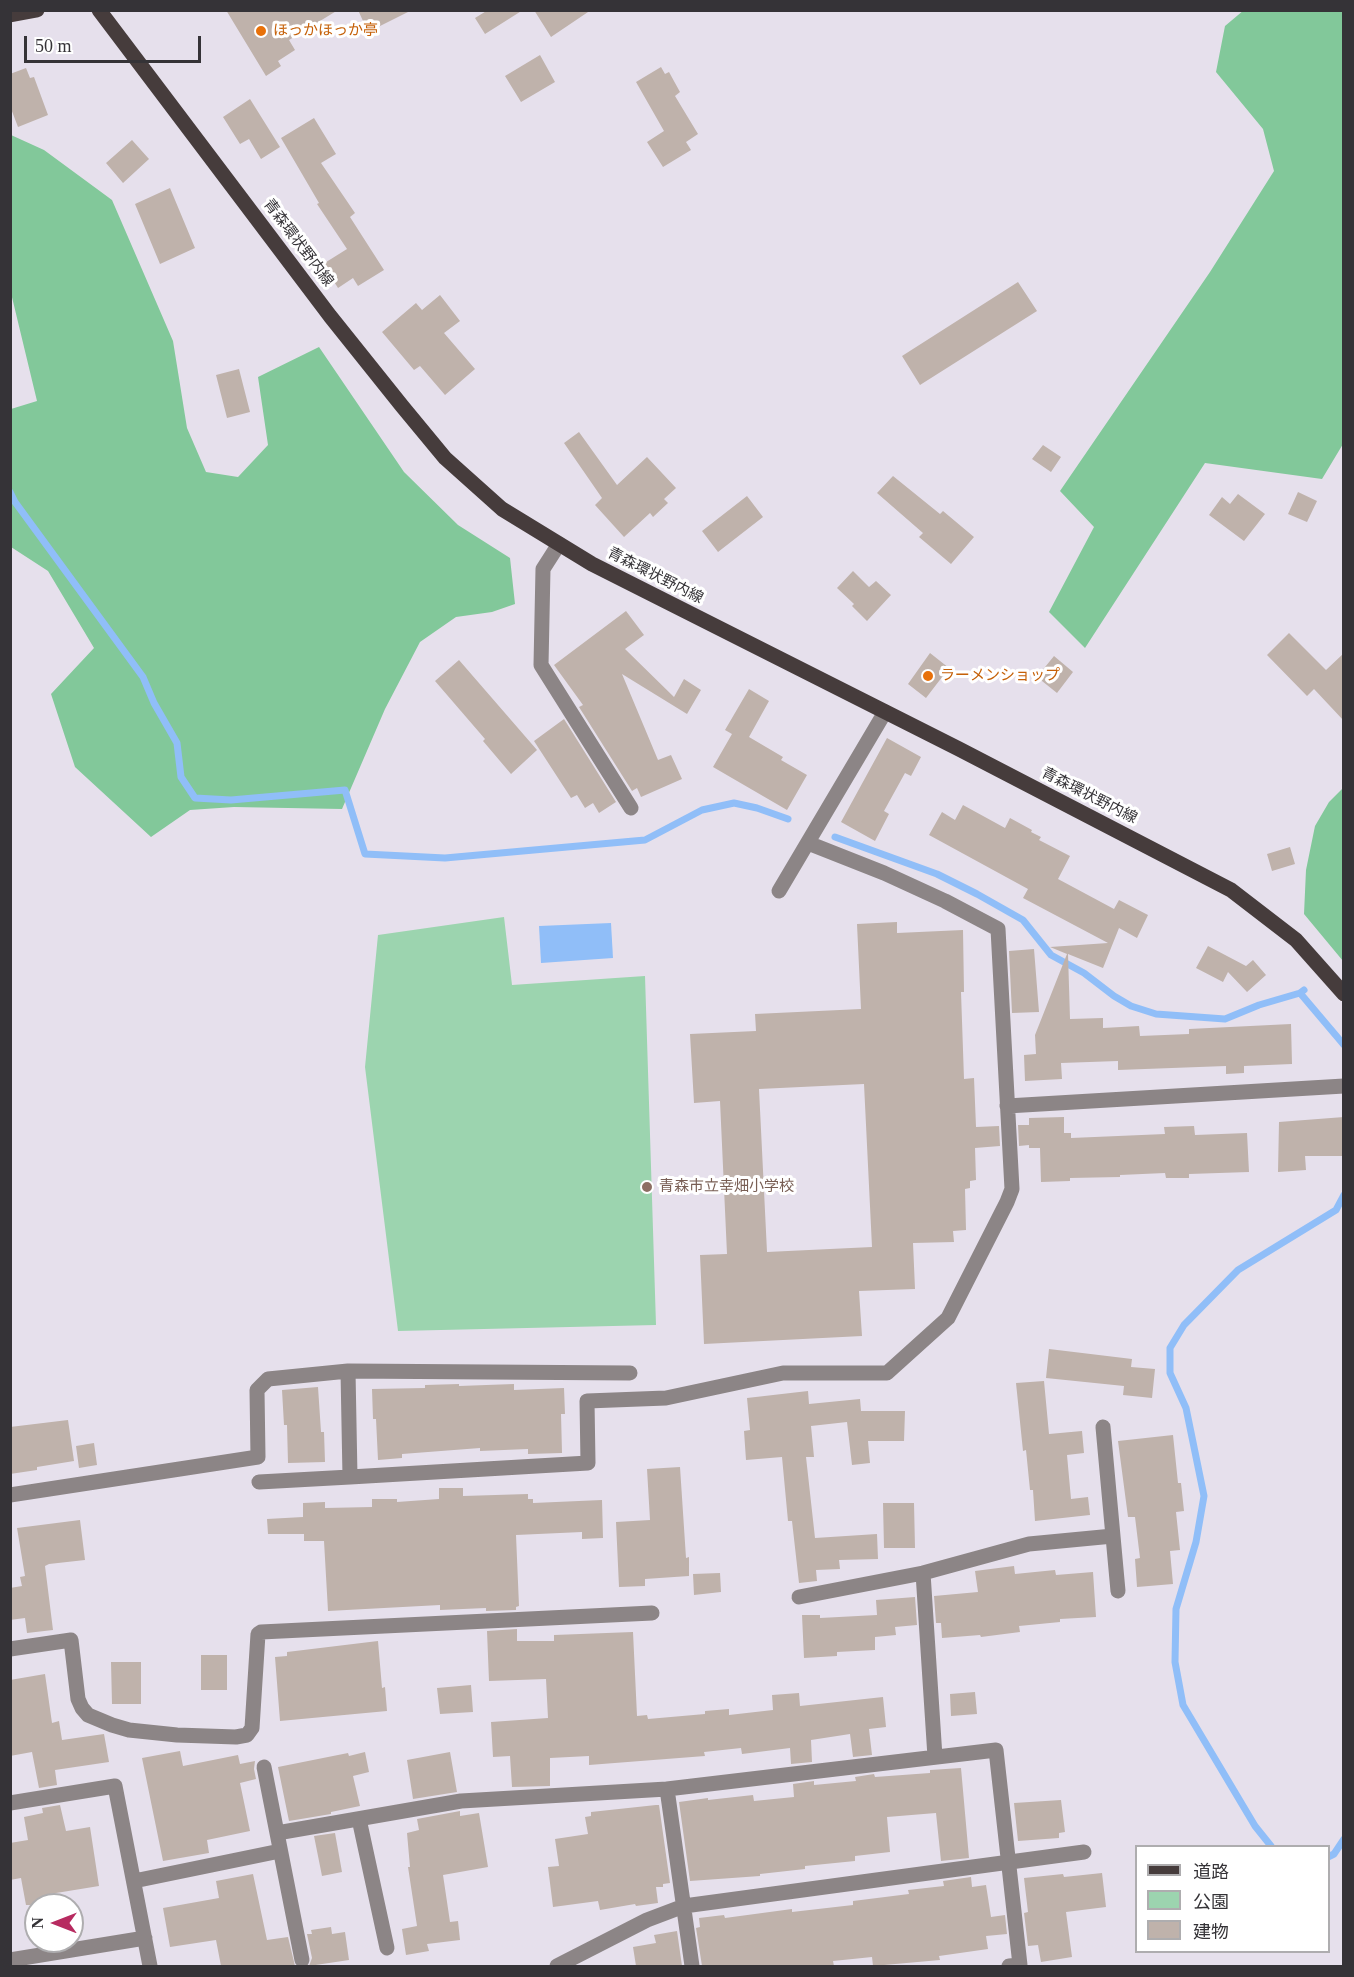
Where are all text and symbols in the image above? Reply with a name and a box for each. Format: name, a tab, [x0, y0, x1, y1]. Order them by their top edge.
place label: ほっかほっか亭	[273, 22, 378, 40]
scale bar	[27, 24, 204, 62]
marker: ほっかほっか亭	[254, 24, 268, 38]
text: 50 m	[35, 36, 72, 56]
street label: 青森環状野内線	[259, 196, 337, 290]
street label: 青森環状野内線	[604, 544, 706, 608]
place label: ラーメンショップ	[940, 667, 1060, 685]
marker: ラーメンショップ	[921, 669, 935, 683]
street label: 青森環状野内線	[1038, 764, 1140, 828]
place label: 青森市立幸畑小学校	[659, 1178, 794, 1196]
marker: 青森市立幸畑小学校	[640, 1180, 654, 1194]
legend	[1135, 1845, 1330, 1953]
text: 道路	[1193, 1862, 1229, 1882]
text: 公園	[1193, 1892, 1229, 1912]
north arrow	[24, 1893, 84, 1953]
text: N	[29, 1917, 46, 1929]
text: 建物	[1193, 1922, 1229, 1942]

